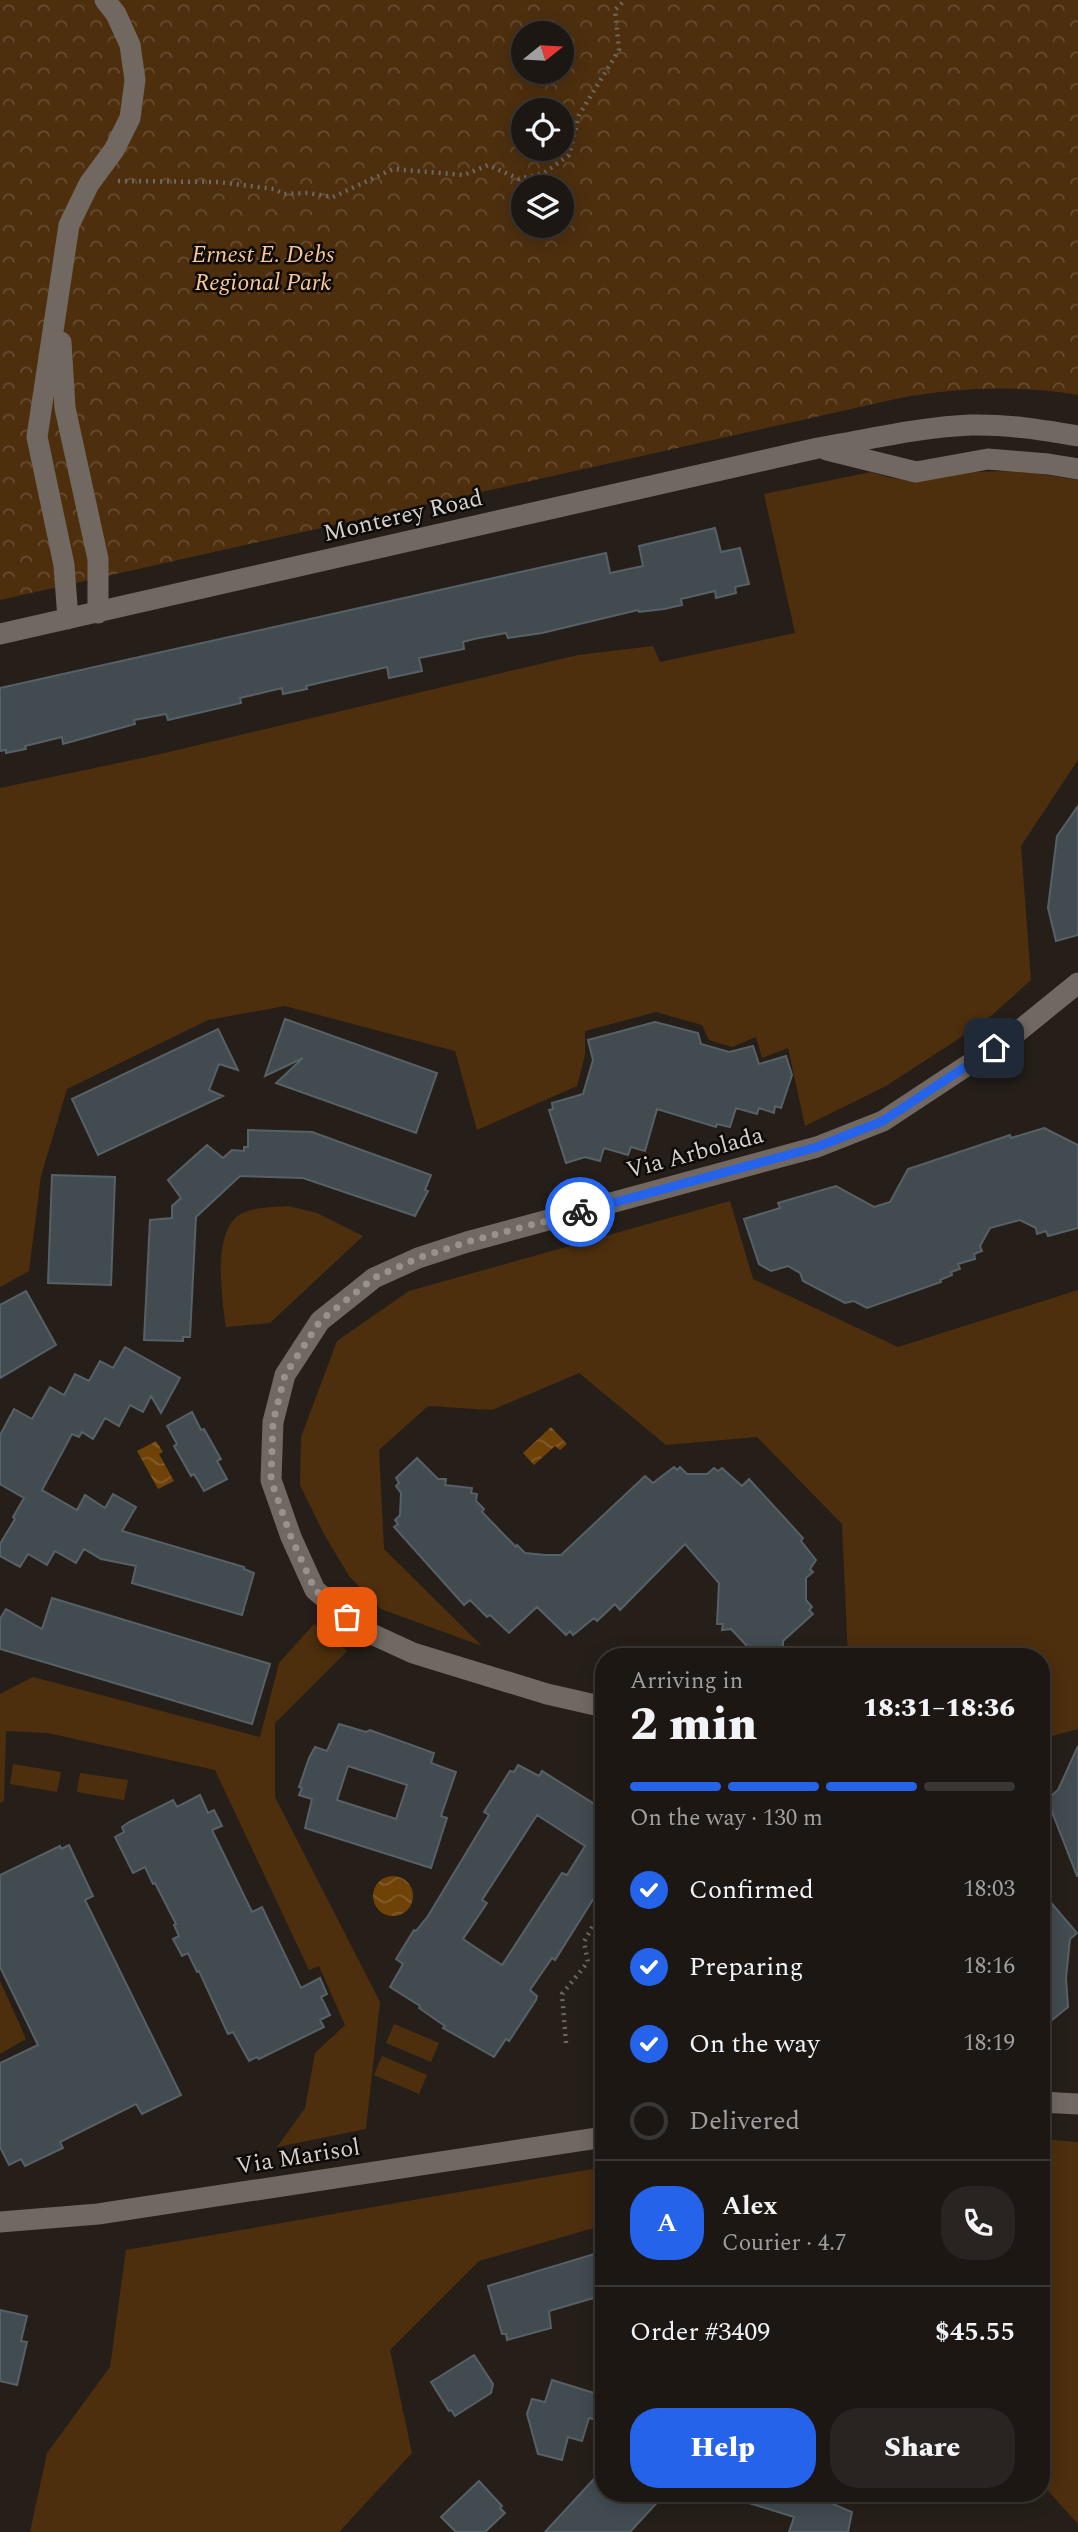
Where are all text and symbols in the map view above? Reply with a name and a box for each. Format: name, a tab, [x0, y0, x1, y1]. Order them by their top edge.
north arrow	[511, 21, 574, 84]
map controls	[511, 21, 574, 238]
button: locate	[511, 98, 574, 161]
button: layers	[511, 175, 574, 238]
park label: Ernest E. Debs Regional Park	[192, 237, 335, 301]
street label: Monterey Road	[320, 480, 486, 552]
pin	[964, 1018, 1024, 1078]
icon: home	[975, 1029, 1013, 1067]
street label: Via Arbolada	[622, 1117, 768, 1189]
courier	[545, 1177, 615, 1247]
icon: bike	[561, 1193, 599, 1231]
pin	[317, 1587, 377, 1647]
icon: bag	[328, 1598, 366, 1636]
text: Arriving in	[630, 1664, 743, 1699]
text: 18:31–18:36	[863, 1688, 1015, 1728]
text: 2 min	[630, 1690, 757, 1760]
text: On the way · 130 m	[630, 1801, 823, 1836]
text: Confirmed	[689, 1870, 814, 1910]
icon: check	[630, 1871, 668, 1909]
text: 18:03	[963, 1872, 1015, 1907]
text: Preparing	[689, 1947, 803, 1987]
icon: check	[630, 1948, 668, 1986]
text: 18:16	[963, 1949, 1015, 1984]
text: On the way	[689, 2024, 820, 2064]
icon: check	[630, 2025, 668, 2063]
text: 18:19	[963, 2026, 1015, 2061]
text: Delivered	[689, 2101, 800, 2141]
street label: Via Marisol	[233, 2129, 363, 2185]
text: Alex	[722, 2186, 777, 2226]
button: phone	[941, 2186, 1015, 2260]
text: A	[657, 2203, 677, 2243]
text: Courier · 4.7	[722, 2226, 847, 2261]
text: Order #3409	[630, 2312, 770, 2352]
text: $45.55	[935, 2312, 1015, 2352]
button: Help	[630, 2408, 816, 2488]
button: Share	[830, 2408, 1015, 2488]

